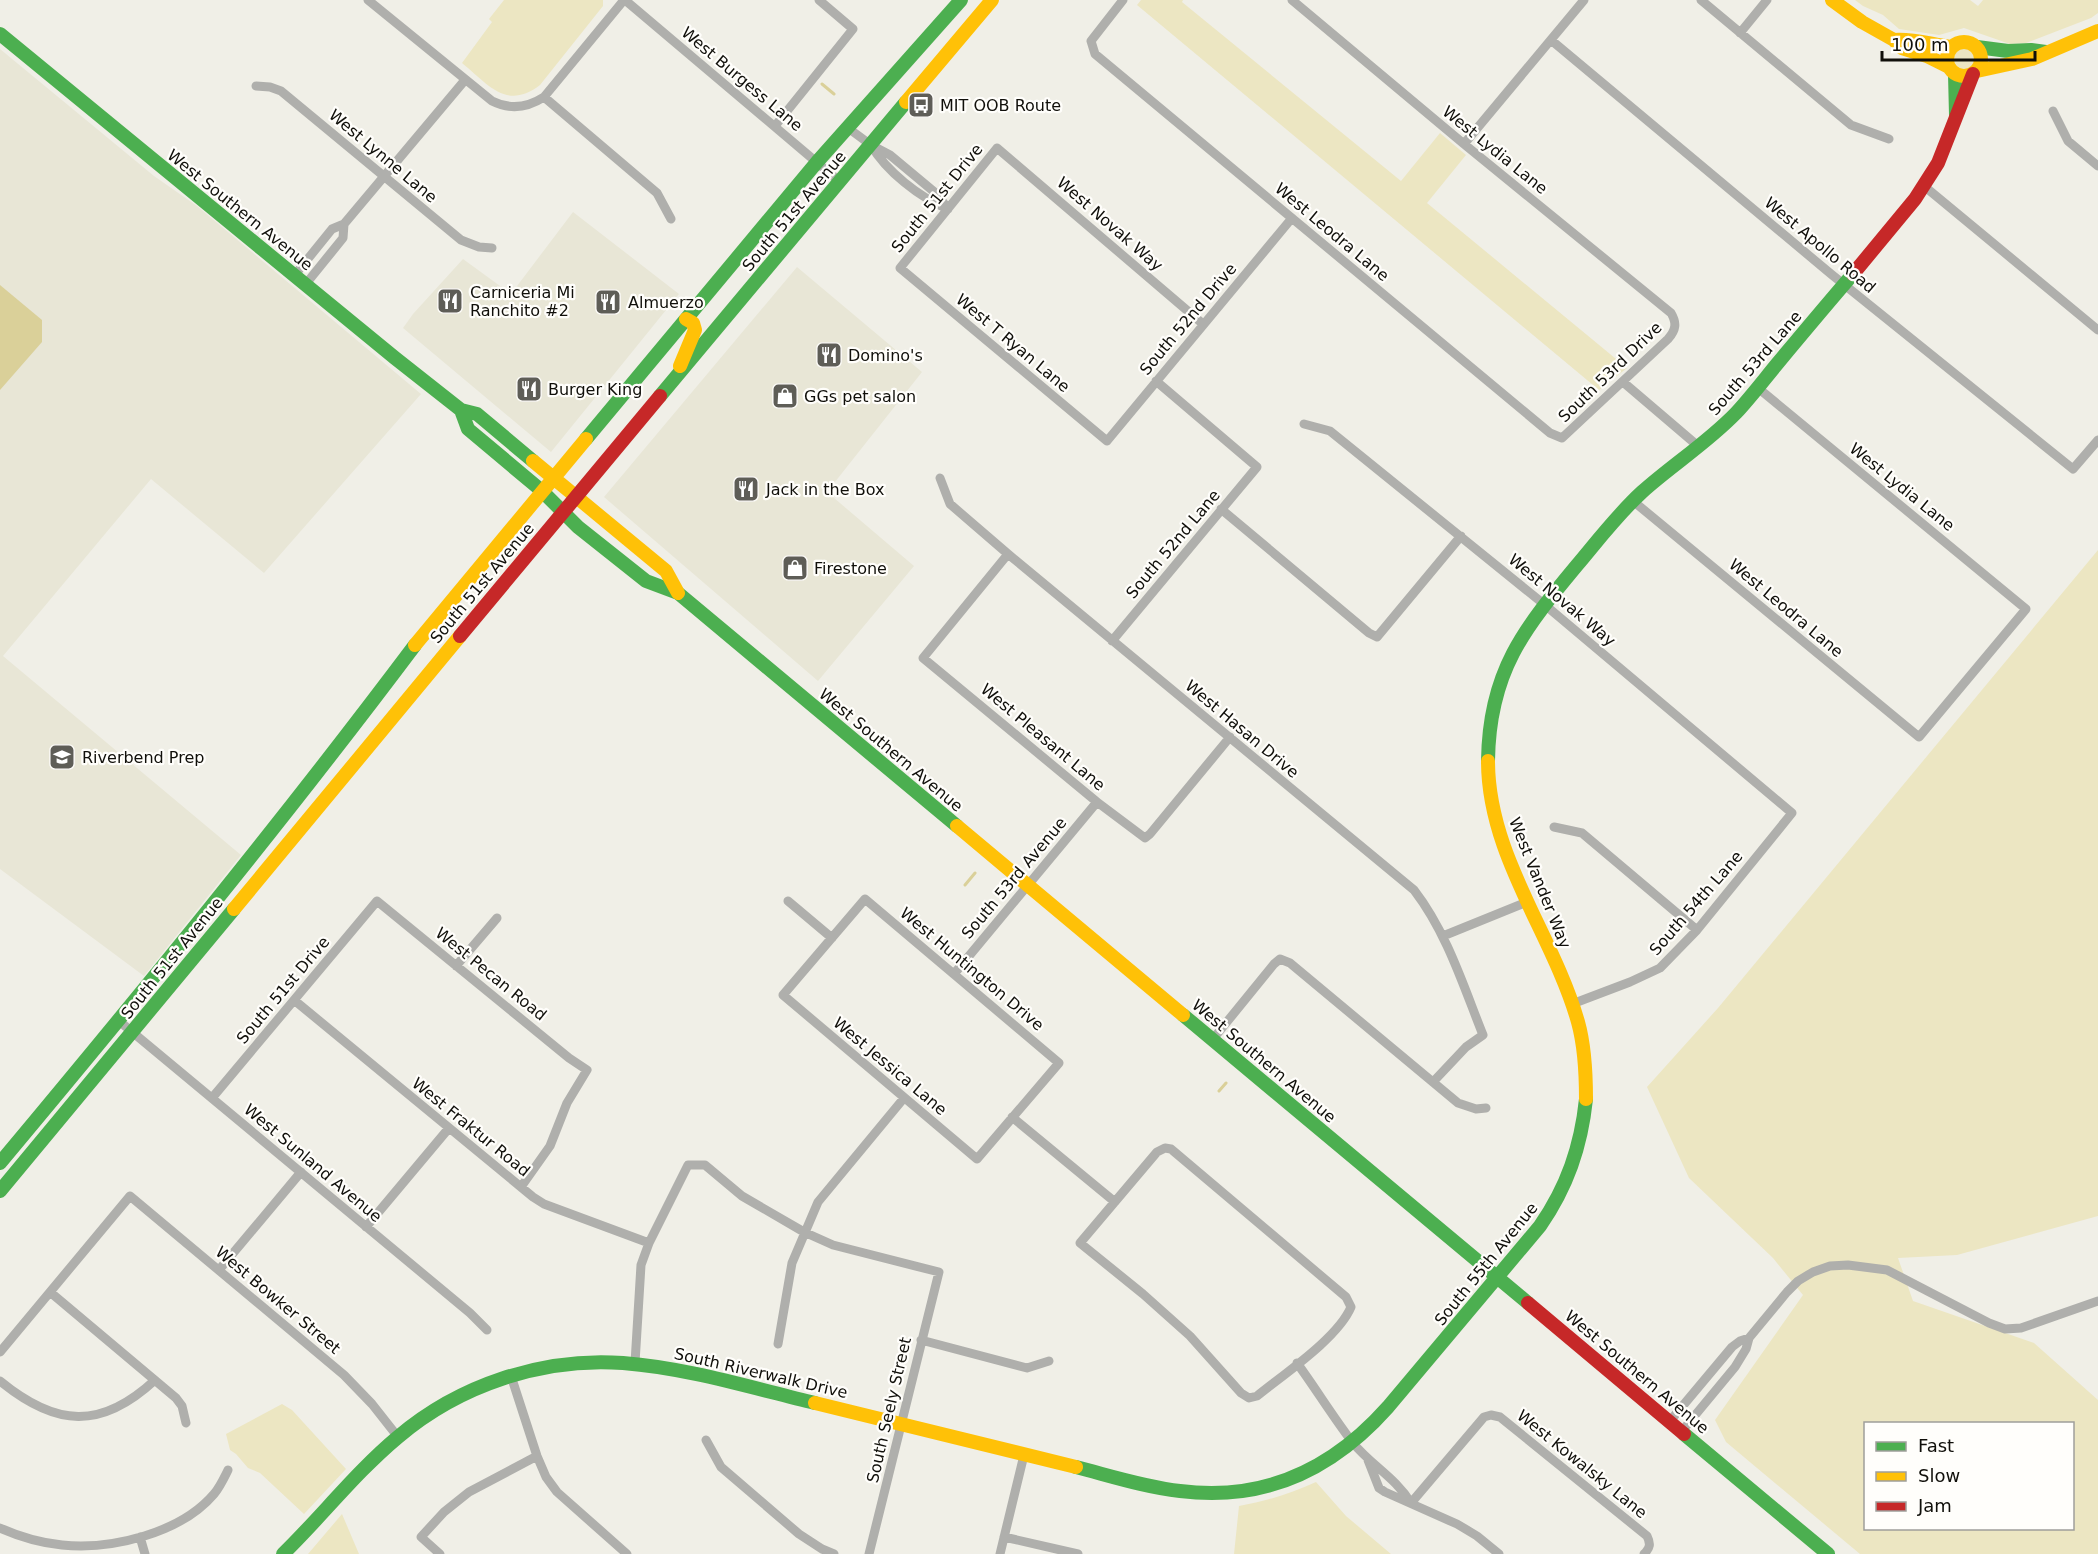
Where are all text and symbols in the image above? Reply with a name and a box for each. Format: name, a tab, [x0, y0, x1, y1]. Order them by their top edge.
street label: West Burgess Lane	[678, 23, 806, 135]
scale bar	[1882, 24, 2035, 62]
text: 100 m	[1891, 34, 1949, 55]
bus stop icon: MIT OOB Route	[906, 90, 936, 120]
place label: MIT OOB Route	[940, 96, 1061, 115]
street label: West Lydia Lane	[1439, 102, 1551, 198]
street label: West Lynne Lane	[325, 105, 441, 207]
street label: South 51st Drive	[887, 140, 987, 256]
street label: West Southern Avenue	[163, 145, 317, 275]
street label: South 51st Avenue	[738, 147, 850, 275]
street label: West Novak Way	[1053, 173, 1167, 275]
street label: West Leodra Lane	[1271, 179, 1393, 285]
street label: West Apollo Road	[1761, 193, 1879, 297]
street label: South 52nd Drive	[1136, 259, 1240, 379]
place label: Carniceria Mi Ranchito #2	[470, 283, 575, 320]
restaurant icon: Carniceria Mi Ranchito #2	[435, 286, 465, 316]
restaurant icon: Almuerzo	[593, 287, 623, 317]
street label: West T Ryan Lane	[952, 290, 1074, 396]
place label: Almuerzo	[628, 293, 704, 312]
street label: South 53rd Lane	[1704, 307, 1806, 419]
street label: South 53rd Drive	[1554, 318, 1666, 426]
restaurant icon: Domino's	[814, 340, 844, 370]
place label: Domino's	[848, 346, 923, 365]
restaurant icon: Burger King	[514, 374, 544, 404]
place label: Burger King	[548, 380, 642, 399]
shop icon: GGs pet salon	[770, 381, 800, 411]
place label: GGs pet salon	[804, 387, 916, 406]
street label: West Lydia Lane	[1846, 439, 1958, 535]
restaurant icon: Jack in the Box	[731, 474, 761, 504]
place label: Jack in the Box	[765, 480, 884, 499]
street label: South 52nd Lane	[1122, 486, 1224, 602]
street label: South 51st Avenue	[426, 519, 538, 647]
street label: West Novak Way	[1505, 550, 1619, 650]
shop icon: Firestone	[780, 553, 810, 583]
street label: West Leodra Lane	[1725, 555, 1847, 661]
place label: Firestone	[814, 559, 887, 578]
street label: West Hasan Drive	[1181, 676, 1303, 782]
street label: West Pleasant Lane	[977, 679, 1109, 795]
street label: West Southern Avenue	[815, 684, 967, 816]
school or university icon: Riverbend Prep	[47, 742, 77, 772]
place label: Riverbend Prep	[82, 748, 204, 767]
street label: South 53rd Avenue	[958, 813, 1070, 943]
street label: West Vander Way	[1505, 815, 1575, 951]
street label: South 54th Lane	[1645, 847, 1747, 959]
street label: South 51st Avenue	[117, 893, 227, 1023]
street label: West Huntington Drive	[896, 903, 1048, 1035]
street label: West Pecan Road	[432, 923, 550, 1025]
street label: South 51st Drive	[233, 932, 333, 1048]
street label: West Southern Avenue	[1188, 995, 1340, 1127]
street label: West Jessica Lane	[829, 1013, 951, 1119]
street label: West Fraktur Road	[408, 1074, 534, 1180]
street label: West Sunland Avenue	[240, 1100, 386, 1226]
street label: South 55th Avenue	[1431, 1199, 1541, 1329]
street label: West Bowker Street	[212, 1242, 344, 1358]
street label: West Southern Avenue	[1561, 1306, 1713, 1438]
street label: South Seely Street	[863, 1335, 915, 1485]
street label: South Riverwalk Drive	[672, 1344, 850, 1402]
street label: West Kowalsky Lane	[1513, 1406, 1651, 1522]
legend	[1864, 1422, 2074, 1530]
text: Fast	[1918, 1435, 1954, 1456]
text: Slow	[1918, 1465, 1960, 1486]
text: Jam	[1917, 1495, 1952, 1516]

